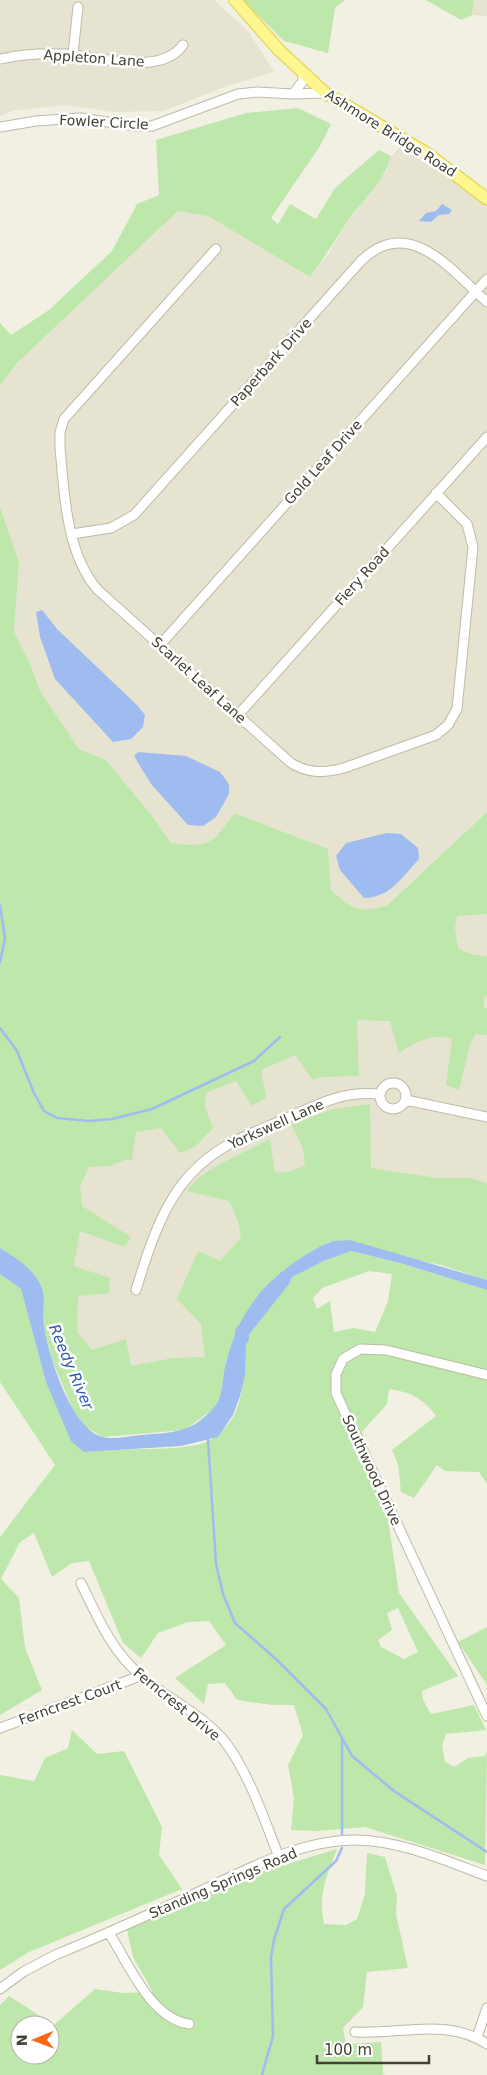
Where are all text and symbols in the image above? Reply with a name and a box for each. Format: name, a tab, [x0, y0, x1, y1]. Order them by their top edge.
street label: Appleton Lane	[43, 46, 145, 70]
street label: Ashmore Bridge Road	[322, 86, 460, 180]
street label: Fowler Circle	[59, 112, 149, 132]
street label: Paperbark Drive	[227, 315, 315, 409]
street label: Gold Leaf Drive	[281, 416, 365, 508]
street label: Fiery Road	[332, 543, 392, 609]
street label: Scarlet Leaf Lane	[149, 633, 249, 727]
street label: Yorkswell Lane	[225, 1096, 326, 1153]
water label: Reedy River	[45, 1322, 97, 1413]
street label: Southwood Drive	[339, 1412, 405, 1528]
street label: Ferncrest Drive	[131, 1664, 223, 1744]
street label: Ferncrest Court	[17, 1676, 124, 1728]
street label: Standing Springs Road	[147, 1845, 299, 1921]
north arrow	[10, 2015, 60, 2065]
scale bar	[317, 2032, 430, 2064]
text: N	[14, 2034, 30, 2046]
text: 100 m	[324, 2041, 372, 2059]

